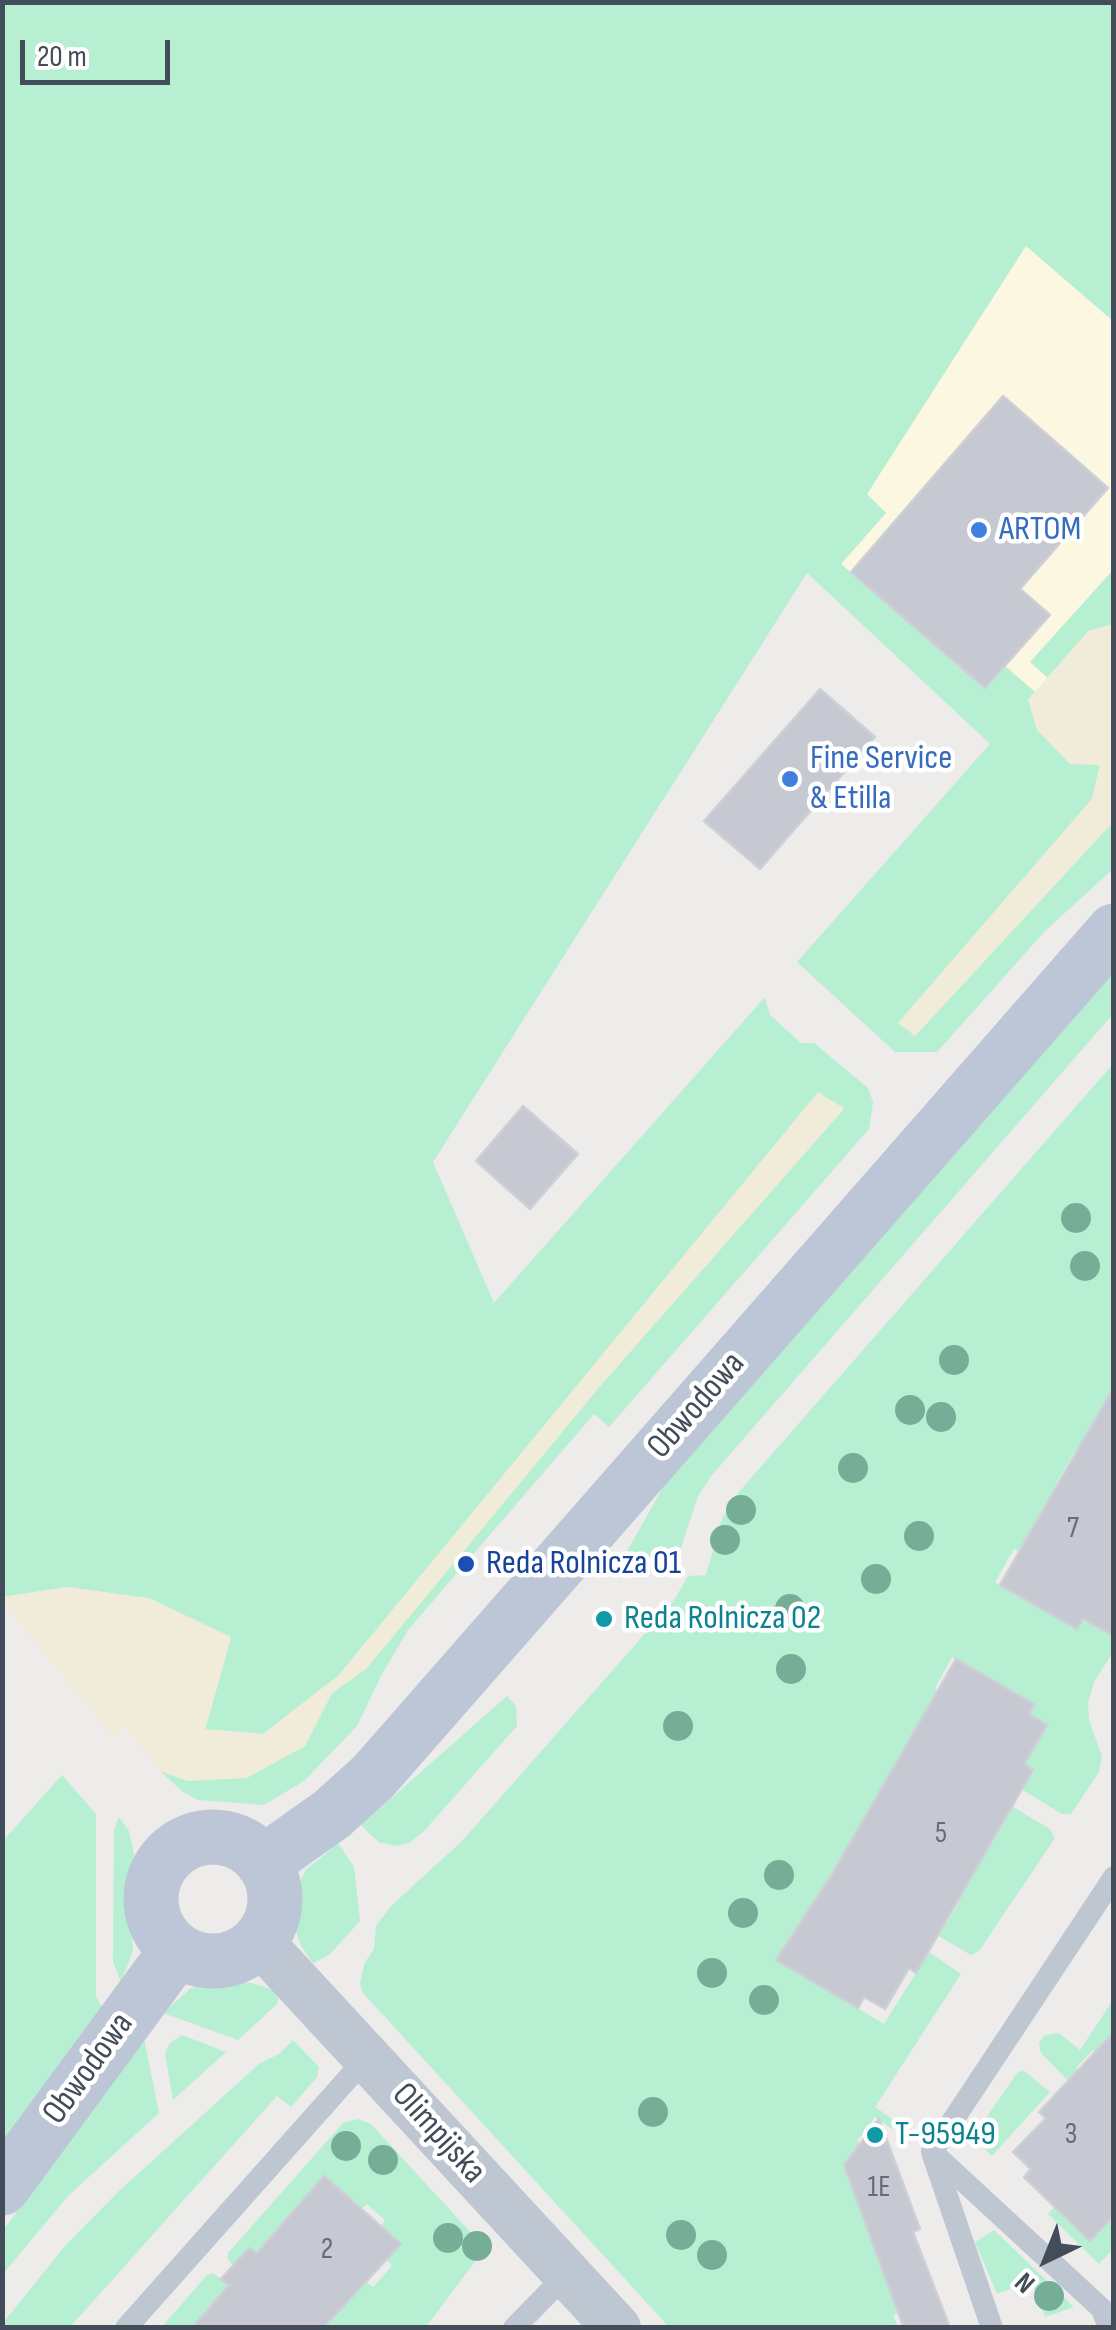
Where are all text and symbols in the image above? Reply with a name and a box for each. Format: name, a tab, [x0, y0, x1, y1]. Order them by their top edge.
scale bar	[25, 20, 175, 82]
text: 20 m	[37, 39, 87, 75]
place label: ARTOM	[999, 509, 1081, 551]
marker: ARTOM	[968, 519, 990, 541]
place label: Fine Service & Etilla	[810, 738, 952, 820]
marker: Fine Service & Etilla	[779, 768, 801, 790]
street label: Obwodowa	[639, 1344, 755, 1468]
house number: 7	[1067, 1511, 1079, 1547]
place label: Reda Rolnicza 01	[486, 1543, 681, 1585]
marker: Reda Rolnicza 01	[455, 1553, 477, 1575]
place label: Reda Rolnicza 02	[624, 1598, 821, 1640]
marker: Reda Rolnicza 02	[593, 1608, 615, 1630]
house number: 5	[935, 1816, 947, 1852]
street label: Obwodowa	[35, 2005, 143, 2133]
street label: Olimpijska	[382, 2075, 494, 2193]
place label: T-95949	[895, 2114, 996, 2156]
house number: 3	[1065, 2117, 1077, 2153]
marker: T-95949	[864, 2124, 886, 2146]
house number: 1E	[867, 2170, 891, 2206]
north arrow	[996, 2210, 1096, 2310]
house number: 2	[321, 2232, 333, 2268]
text: N	[1008, 2265, 1042, 2299]

